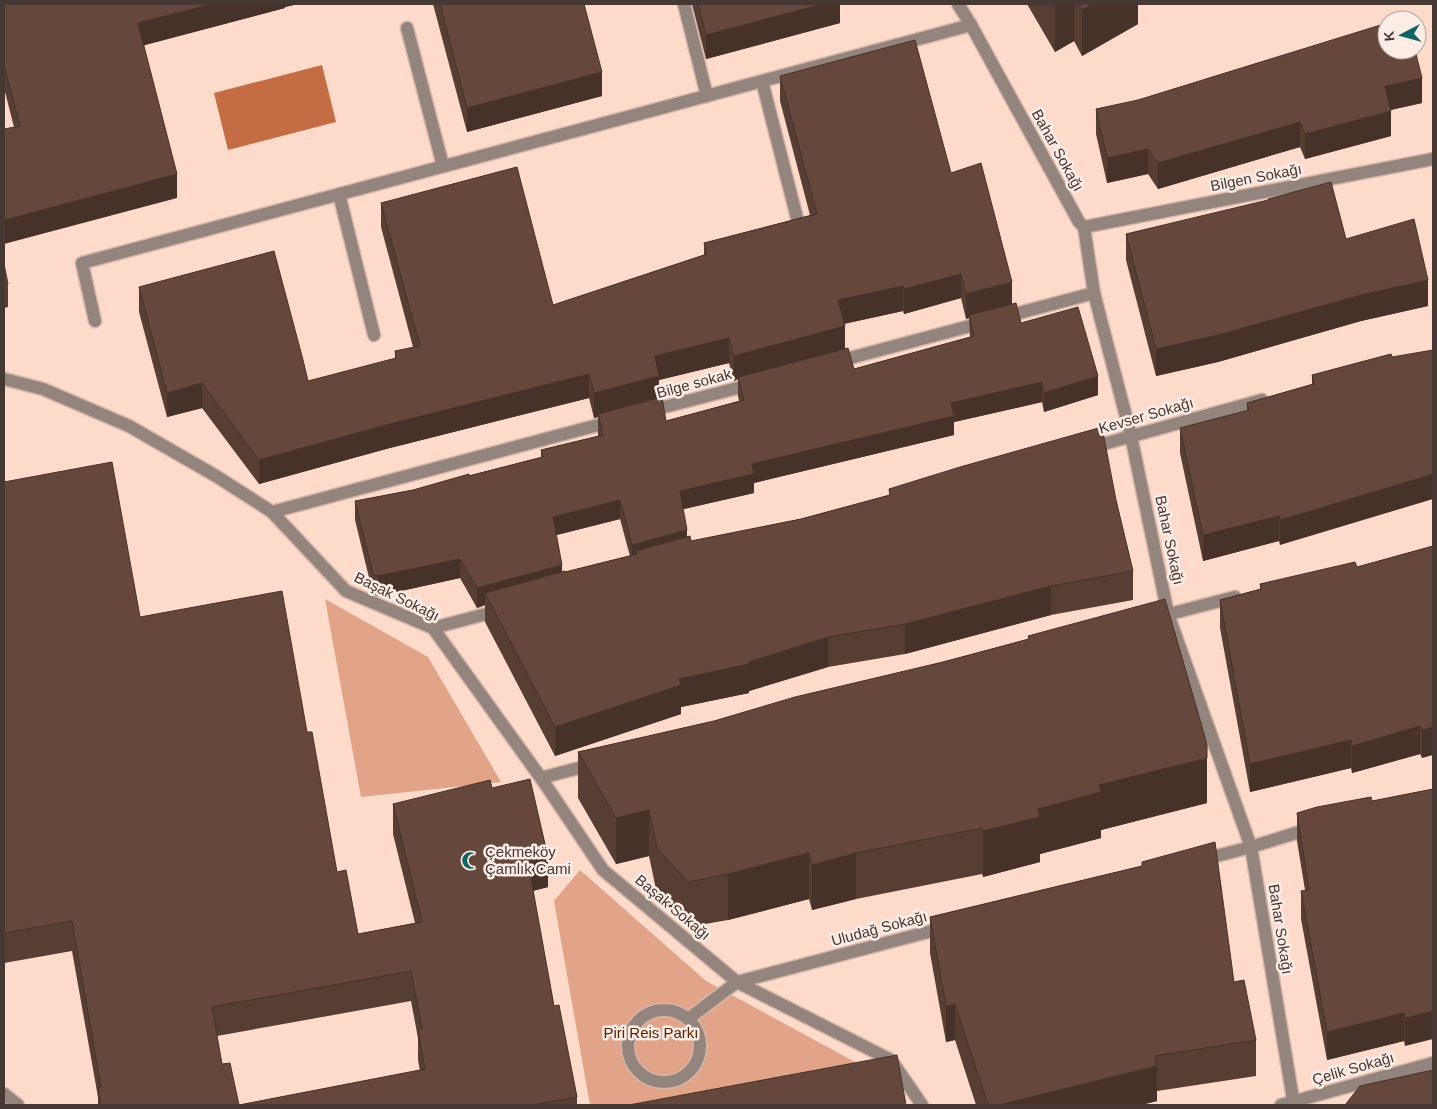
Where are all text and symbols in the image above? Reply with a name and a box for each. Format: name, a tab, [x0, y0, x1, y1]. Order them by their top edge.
north arrow	[1377, 10, 1427, 60]
text: K	[1381, 30, 1398, 42]
street label: Bahar Sokağı	[1029, 106, 1087, 194]
street label: Bilgen Sokağı	[1209, 160, 1303, 194]
street label: Bilge sokak	[655, 365, 734, 401]
street label: Kevser Sokağı	[1097, 393, 1195, 437]
street label: Bahar Sokağı	[1152, 494, 1188, 586]
street label: Başak Sokağı	[352, 568, 442, 624]
place label: Çekmeköy Çamlık Cami	[485, 843, 571, 877]
mosque icon: Çekmeköy Çamlık Cami	[461, 850, 481, 870]
street label: Başak Sokağı	[632, 871, 714, 943]
street label: Bahar Sokağı	[1265, 883, 1297, 975]
street label: Uludağ Sokağı	[829, 907, 929, 949]
park label: Piri Reis Parkı	[603, 1024, 699, 1041]
street label: Çelik Sokağı	[1310, 1048, 1396, 1088]

